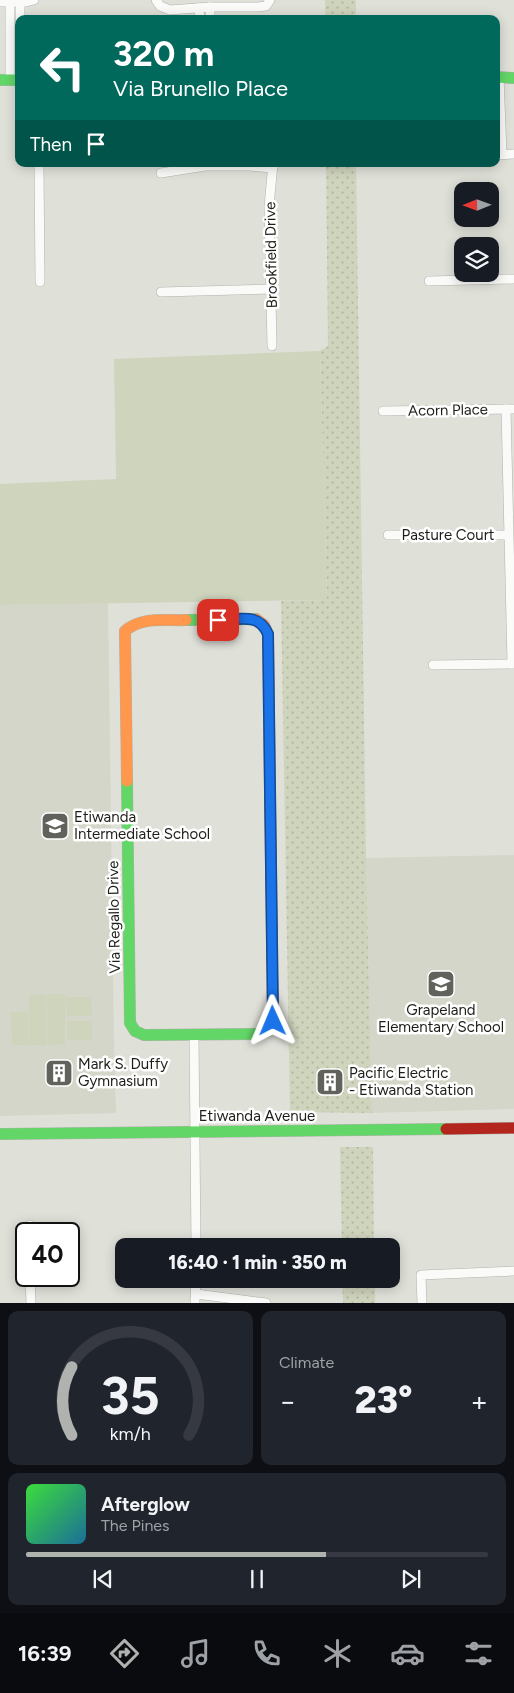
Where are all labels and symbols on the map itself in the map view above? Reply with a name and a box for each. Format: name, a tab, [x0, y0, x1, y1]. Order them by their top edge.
north arrow	[454, 182, 499, 228]
street label: Brookfield Drive	[261, 202, 281, 308]
street label: Acorn Place	[408, 400, 488, 420]
street label: Pasture Court	[402, 526, 495, 544]
pin	[197, 599, 239, 641]
place label: Etiwanda Intermediate School	[74, 808, 210, 843]
school or university icon: Etiwanda Intermediate School	[40, 811, 70, 841]
street label: Via Regallo Drive	[104, 860, 124, 974]
school or university icon: Grapeland Elementary School	[426, 969, 456, 999]
position arrow	[246, 994, 298, 1046]
place label: Grapeland Elementary School	[378, 1001, 504, 1036]
place label: Mark S. Duffy Gymnasium	[78, 1055, 168, 1090]
building icon: Mark S. Duffy Gymnasium	[44, 1058, 74, 1088]
place label: Pacific Electric - Etiwanda Station	[349, 1064, 473, 1099]
building icon: Pacific Electric - Etiwanda Station	[315, 1067, 345, 1097]
street label: Etiwanda Avenue	[199, 1107, 315, 1125]
speed limit sign: 40	[15, 1222, 80, 1287]

